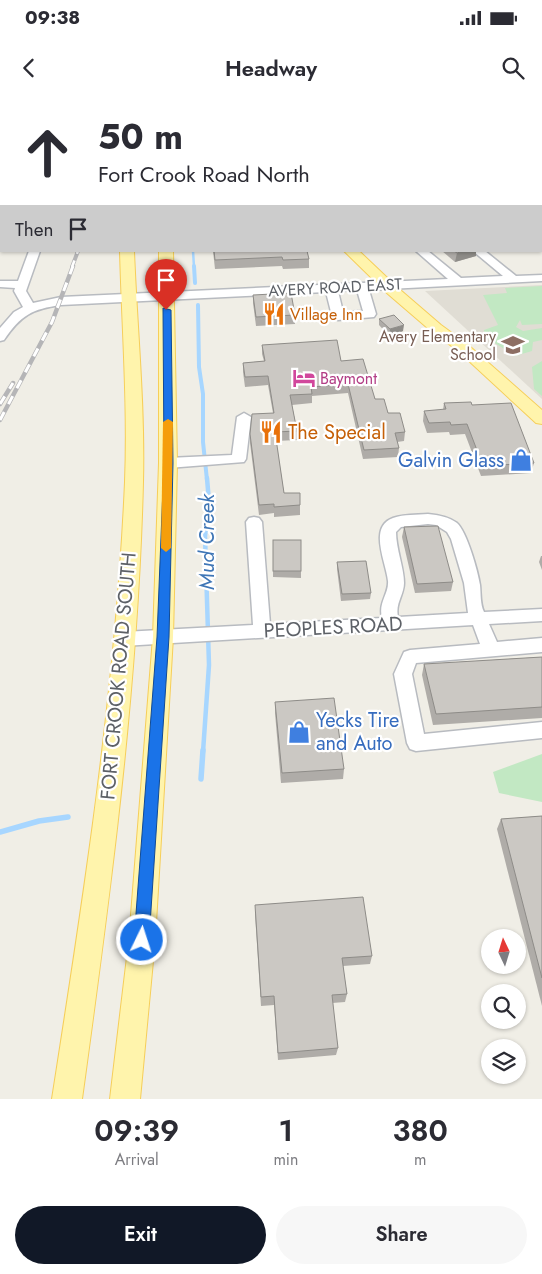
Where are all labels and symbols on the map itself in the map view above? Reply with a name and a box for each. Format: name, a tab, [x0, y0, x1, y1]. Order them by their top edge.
pin	[145, 259, 187, 310]
street label: AVERY ROAD EAST	[268, 272, 403, 302]
restaurant icon: Village Inn	[261, 301, 287, 327]
place label: Village Inn	[290, 303, 363, 326]
place label: Avery Elementary School	[379, 325, 497, 366]
school or university icon: Avery Elementary School	[500, 332, 526, 358]
hotel icon: Baymont	[291, 365, 317, 391]
place label: Baymont	[320, 367, 377, 390]
place label: The Special	[288, 418, 386, 447]
restaurant icon: The Special	[258, 419, 284, 445]
place label: Galvin Glass	[398, 446, 504, 475]
shop icon: Galvin Glass	[508, 447, 534, 473]
water label: Mud Creek	[192, 493, 222, 590]
street label: FORT CROOK ROAD SOUTH	[93, 551, 144, 801]
street label: PEOPLES ROAD	[263, 609, 403, 646]
place label: Yecks Tire and Auto	[316, 706, 399, 758]
shop icon: Yecks Tire and Auto	[286, 719, 312, 745]
position arrow	[115, 913, 167, 965]
north arrow	[481, 929, 526, 974]

